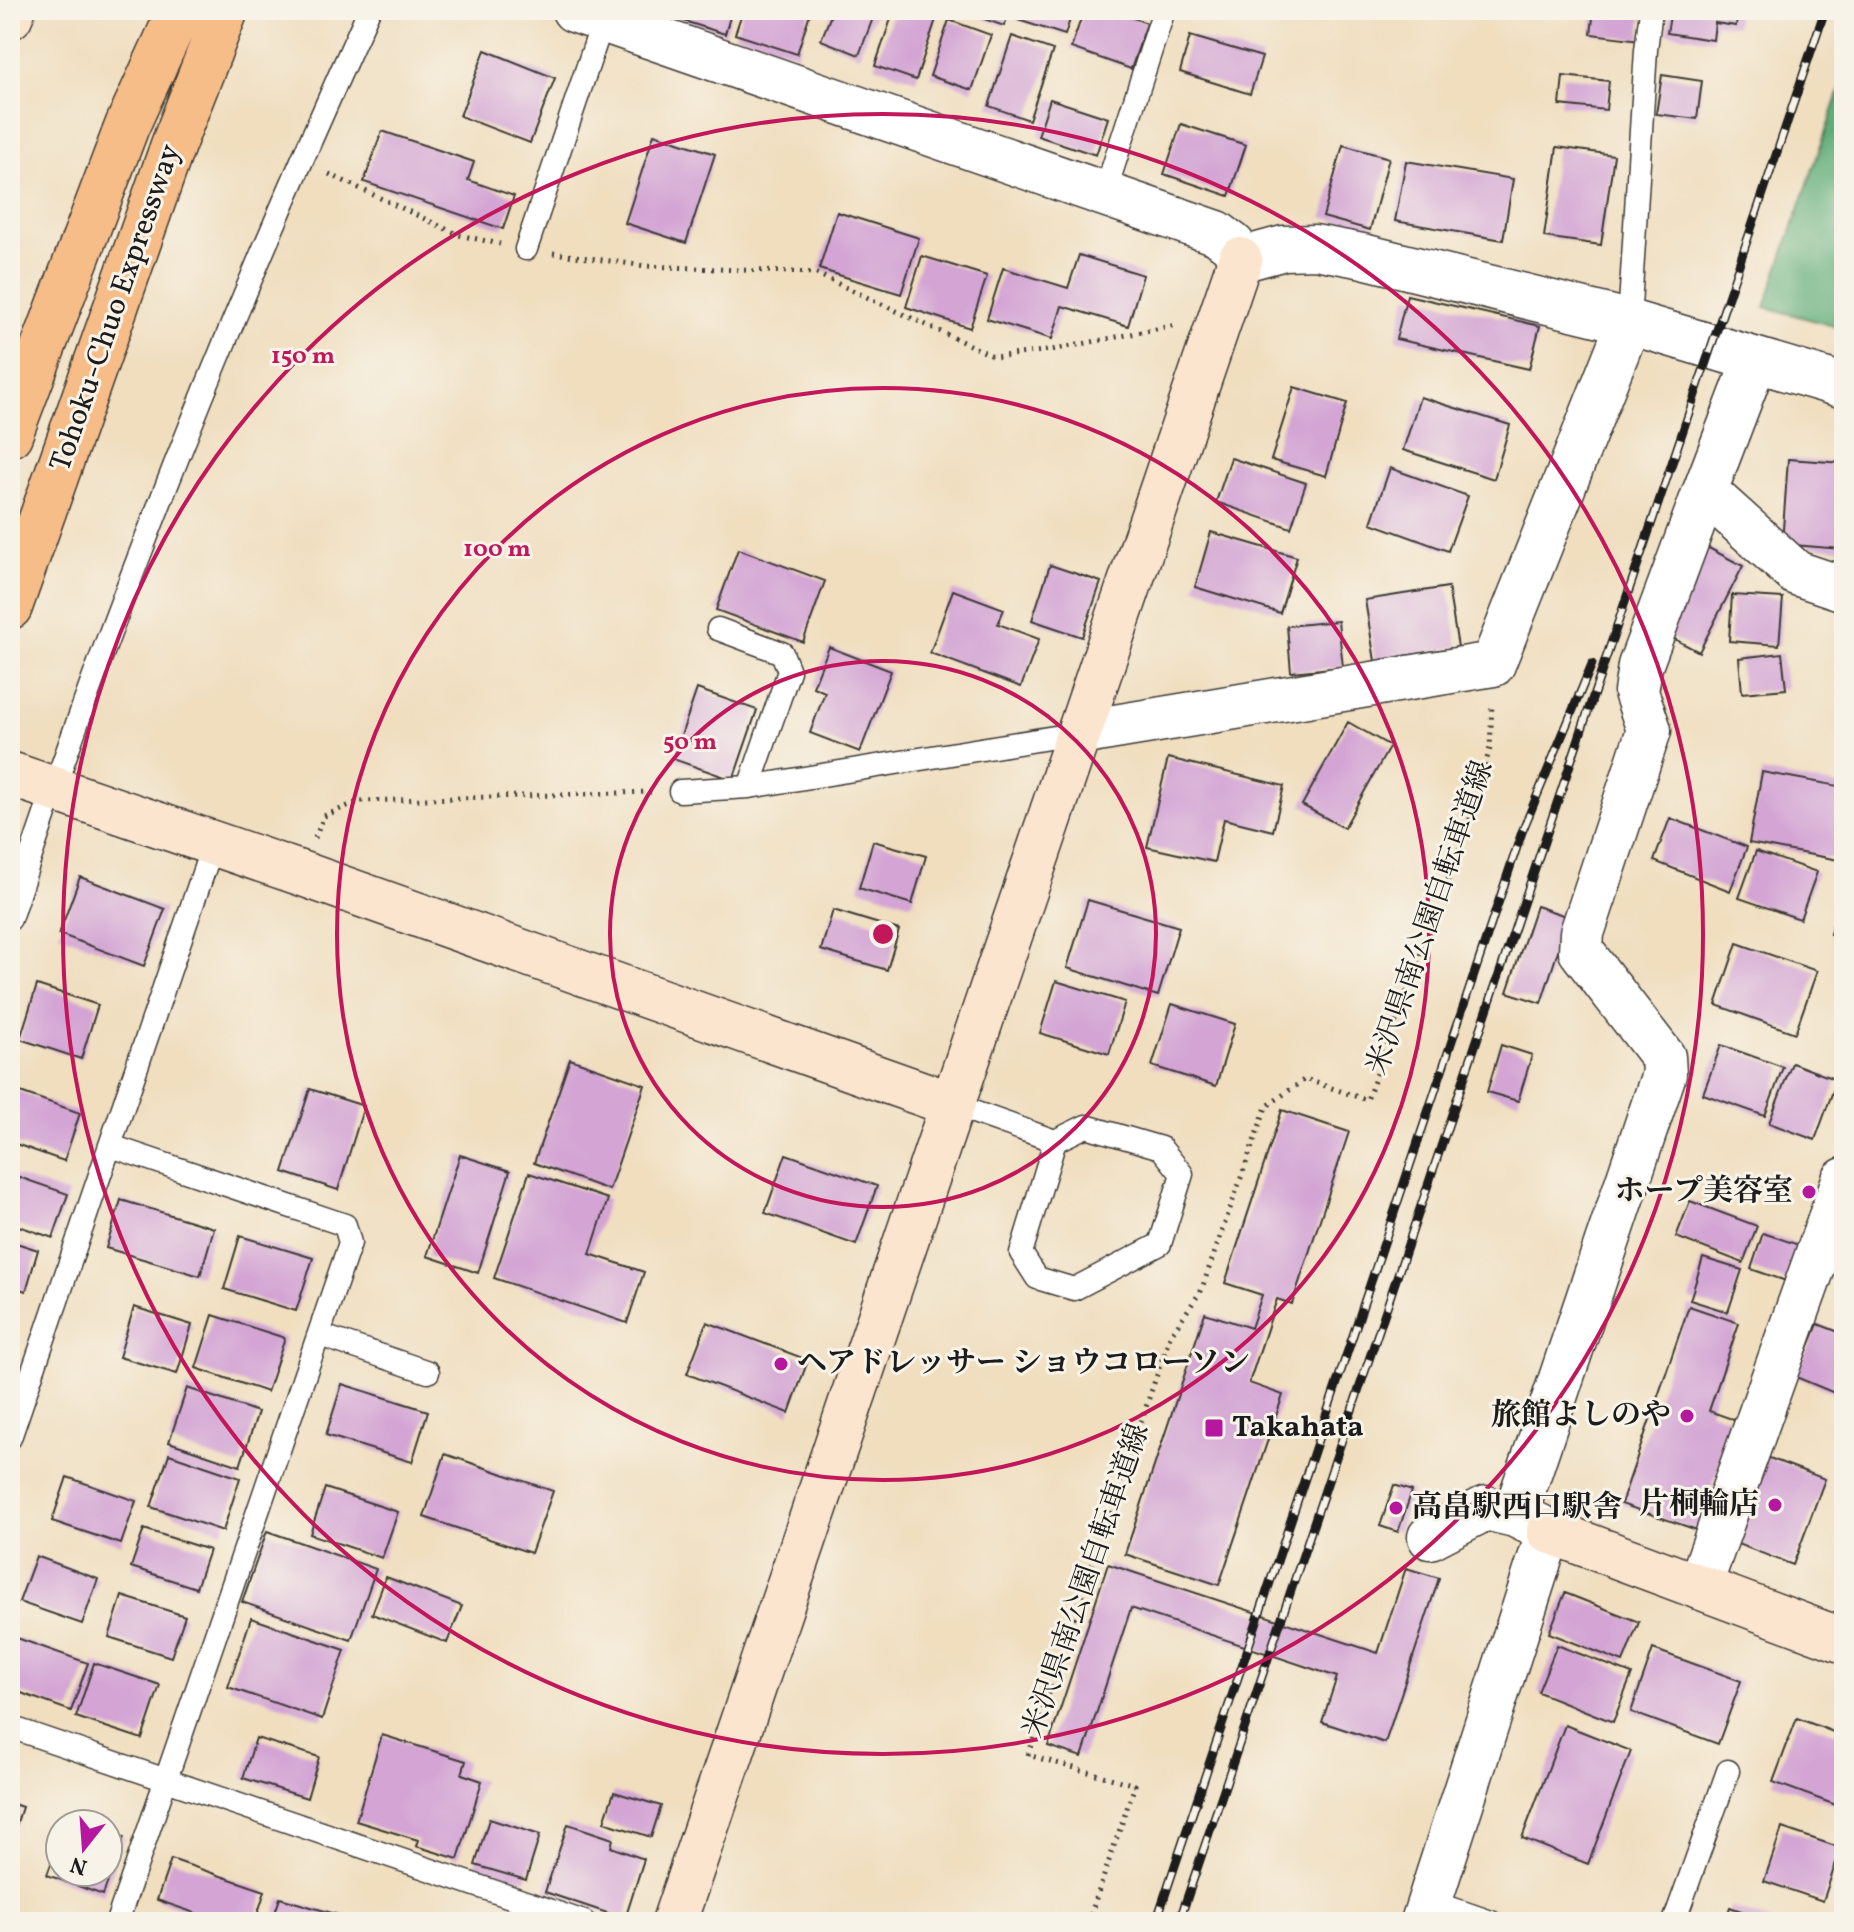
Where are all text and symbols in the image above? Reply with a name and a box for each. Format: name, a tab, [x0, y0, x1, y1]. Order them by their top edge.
street label: Tohoku-Chuo Expressway	[40, 139, 192, 477]
text: 150 m	[271, 340, 335, 374]
text: 100 m	[463, 533, 531, 567]
text: 50 m	[663, 726, 717, 760]
street label: 米沢県南公園自転車道線	[1357, 755, 1505, 1081]
centre of rings	[869, 920, 897, 948]
place label: ホープ美容室	[1615, 1171, 1793, 1213]
marker: ホープ美容室	[1800, 1183, 1818, 1201]
place label: ヘアドレッサー ショウコローソン	[797, 1343, 1250, 1385]
marker: ヘアドレッサー ショウコローソン	[772, 1355, 790, 1373]
place label: 旅館よしのや	[1491, 1395, 1671, 1437]
place label: Takahata	[1232, 1407, 1364, 1449]
marker: 旅館よしのや	[1678, 1407, 1696, 1425]
marker: Takahata	[1203, 1417, 1225, 1439]
street label: 米沢県南公園自転車道線	[1013, 1418, 1161, 1744]
place label: 片桐輪店	[1639, 1484, 1759, 1526]
place label: 高畠駅西口駅舎	[1412, 1487, 1622, 1529]
marker: 片桐輪店	[1766, 1496, 1784, 1514]
marker: 高畠駅西口駅舎	[1387, 1499, 1405, 1517]
north arrow	[44, 1808, 124, 1888]
text: N	[67, 1848, 91, 1882]

